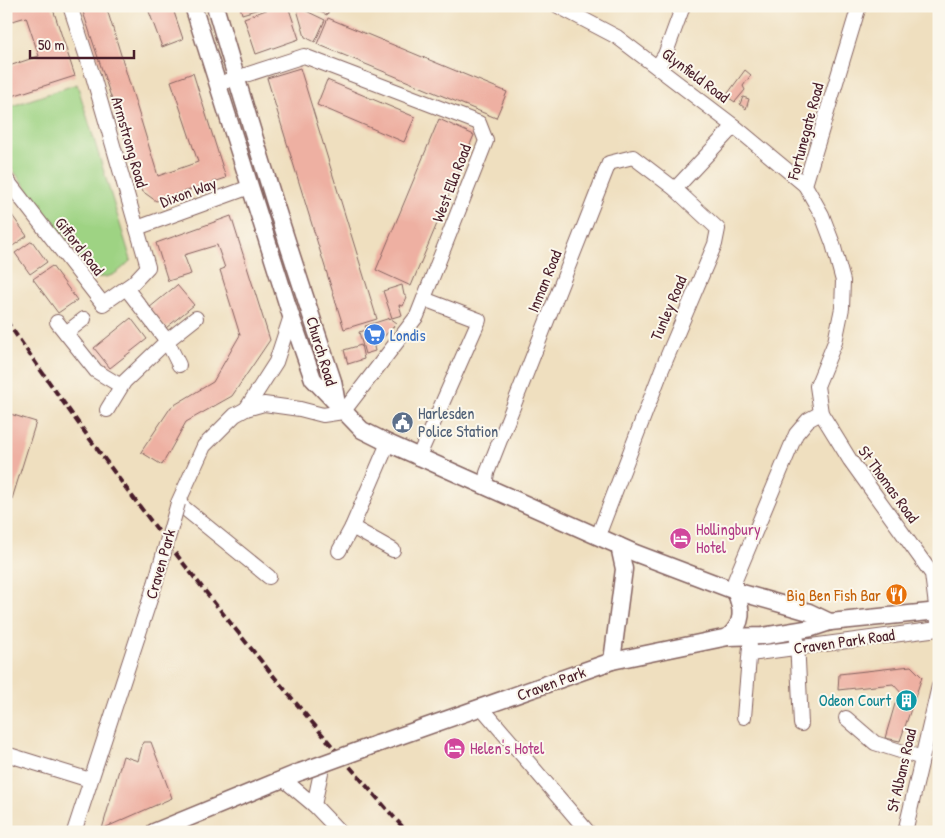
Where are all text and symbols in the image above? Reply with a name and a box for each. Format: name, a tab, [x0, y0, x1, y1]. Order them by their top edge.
scale bar	[30, 28, 134, 60]
text: 50 m	[38, 34, 65, 55]
street label: Glynfield Road	[658, 42, 734, 108]
street label: Fortunegate Road	[781, 80, 828, 183]
street label: Armstrong Road	[107, 94, 153, 190]
street label: West Ella Road	[426, 141, 476, 225]
street label: Dixon Way	[157, 172, 220, 212]
street label: Gifford Road	[50, 212, 110, 280]
street label: Inman Road	[522, 247, 566, 315]
street label: Tunley Road	[645, 272, 691, 344]
street label: Church Road	[301, 314, 343, 388]
supermarket icon: Londis	[362, 323, 386, 347]
place label: Londis	[390, 324, 426, 346]
place label: Harlesden Police Station	[418, 402, 498, 442]
public building icon: Harlesden Police Station	[390, 410, 414, 434]
street label: St Thomas Road	[854, 441, 924, 527]
place label: Hollingbury Hotel	[696, 518, 761, 558]
street label: Craven Park	[140, 526, 181, 601]
hotel icon: Hollingbury Hotel	[668, 526, 692, 550]
restaurant icon: Big Ben Fish Bar	[885, 583, 909, 607]
place label: Big Ben Fish Bar	[786, 584, 881, 606]
street label: Craven Park Road	[792, 623, 896, 659]
street label: Craven Park	[514, 660, 589, 706]
building icon: Odeon Court	[895, 688, 919, 712]
place label: Odeon Court	[819, 689, 891, 711]
street label: St Albans Road	[881, 726, 921, 814]
hotel icon: Helen's Hotel	[442, 736, 466, 760]
place label: Helen's Hotel	[470, 737, 545, 759]

